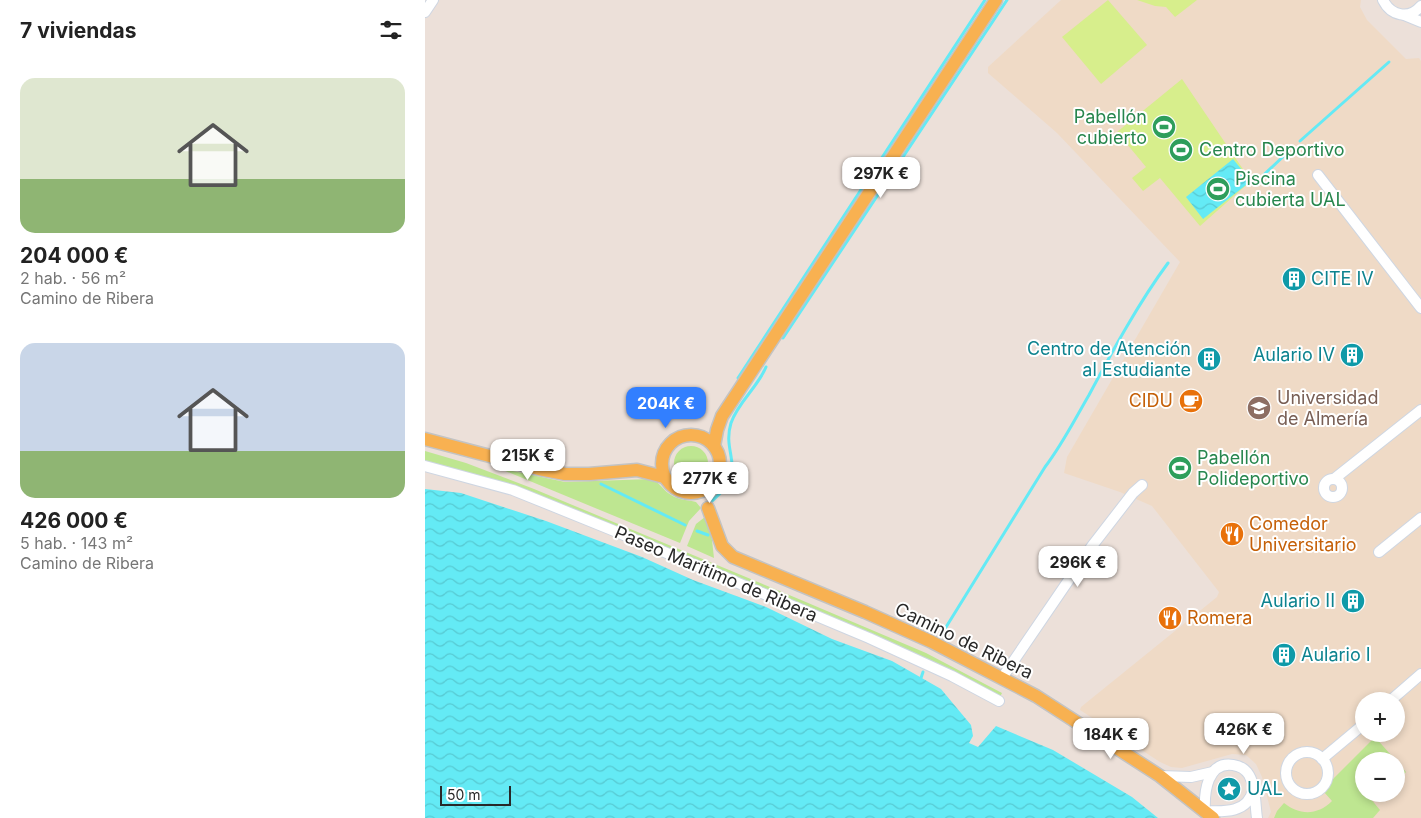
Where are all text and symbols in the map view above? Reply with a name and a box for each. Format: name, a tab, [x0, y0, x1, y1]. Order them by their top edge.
icon: filters	[377, 16, 405, 44]
text: 7 viviendas	[20, 18, 137, 43]
place label: Pabellón cubierto	[1074, 106, 1147, 148]
icon: home	[168, 110, 258, 200]
sports icon: Pabellón cubierto	[1151, 114, 1177, 140]
sports icon: Centro Deportivo	[1168, 137, 1194, 163]
place label: Centro Deportivo	[1199, 139, 1345, 160]
pin: 297K €	[840, 156, 922, 199]
text: 297K €	[853, 163, 909, 183]
place label: Piscina cubierta UAL	[1235, 168, 1346, 210]
sports icon: Piscina cubierta UAL	[1205, 176, 1231, 202]
text: 204 000 €	[20, 243, 128, 268]
building icon: CITE IV	[1281, 266, 1307, 292]
text: 2 hab. · 56 m²	[20, 268, 126, 288]
place label: CITE IV	[1311, 268, 1374, 289]
text: Camino de Ribera	[20, 288, 154, 308]
place label: Centro de Atención al Estudiante	[1027, 338, 1191, 380]
building icon: Aulario IV	[1339, 342, 1365, 368]
place label: Aulario IV	[1253, 344, 1335, 365]
building icon: Centro de Atención al Estudiante	[1196, 346, 1222, 372]
icon: home	[168, 375, 258, 465]
pin: 204K €	[625, 386, 707, 429]
place label: Universidad de Almería	[1277, 387, 1378, 429]
cafe icon: CIDU	[1178, 388, 1204, 414]
place label: CIDU	[1129, 390, 1173, 411]
text: 204K €	[637, 393, 695, 413]
school or university icon: Universidad de Almería	[1246, 395, 1272, 421]
pin: 215K €	[487, 438, 569, 481]
text: 215K €	[501, 445, 555, 465]
place label: Pabellón Polideportivo	[1197, 447, 1309, 489]
sports icon: Pabellón Polideportivo	[1167, 455, 1193, 481]
pin: 277K €	[669, 462, 751, 504]
text: 277K €	[682, 468, 738, 488]
text: 426 000 €	[20, 508, 128, 533]
place label: Comedor Universitario	[1249, 513, 1357, 555]
street label: Paseo Marítimo de Ribera	[612, 521, 821, 626]
restaurant icon: Comedor Universitario	[1219, 521, 1245, 547]
text: 5 hab. · 143 m²	[20, 533, 133, 553]
pin: 296K €	[1037, 546, 1119, 588]
text: 296K €	[1049, 552, 1107, 572]
text: Camino de Ribera	[20, 553, 154, 573]
building icon: Aulario II	[1340, 588, 1366, 614]
place label: Aulario II	[1261, 590, 1335, 611]
street label: Camino de Ribera	[892, 598, 1037, 683]
restaurant icon: Romera	[1157, 605, 1183, 631]
place label: Romera	[1187, 607, 1252, 628]
building icon: Aulario I	[1271, 642, 1297, 668]
place label: Aulario I	[1301, 644, 1371, 665]
map controls	[1355, 692, 1405, 802]
button: +	[1355, 692, 1405, 742]
pin: 426K €	[1203, 712, 1285, 755]
pin: 184K €	[1070, 718, 1152, 760]
text: 426K €	[1215, 719, 1273, 739]
text: 184K €	[1084, 724, 1138, 744]
button: −	[1355, 752, 1405, 802]
place icon: UAL	[1216, 776, 1242, 802]
place label: UAL	[1247, 778, 1283, 799]
scale bar	[440, 783, 511, 806]
text: 50 m	[447, 786, 481, 803]

